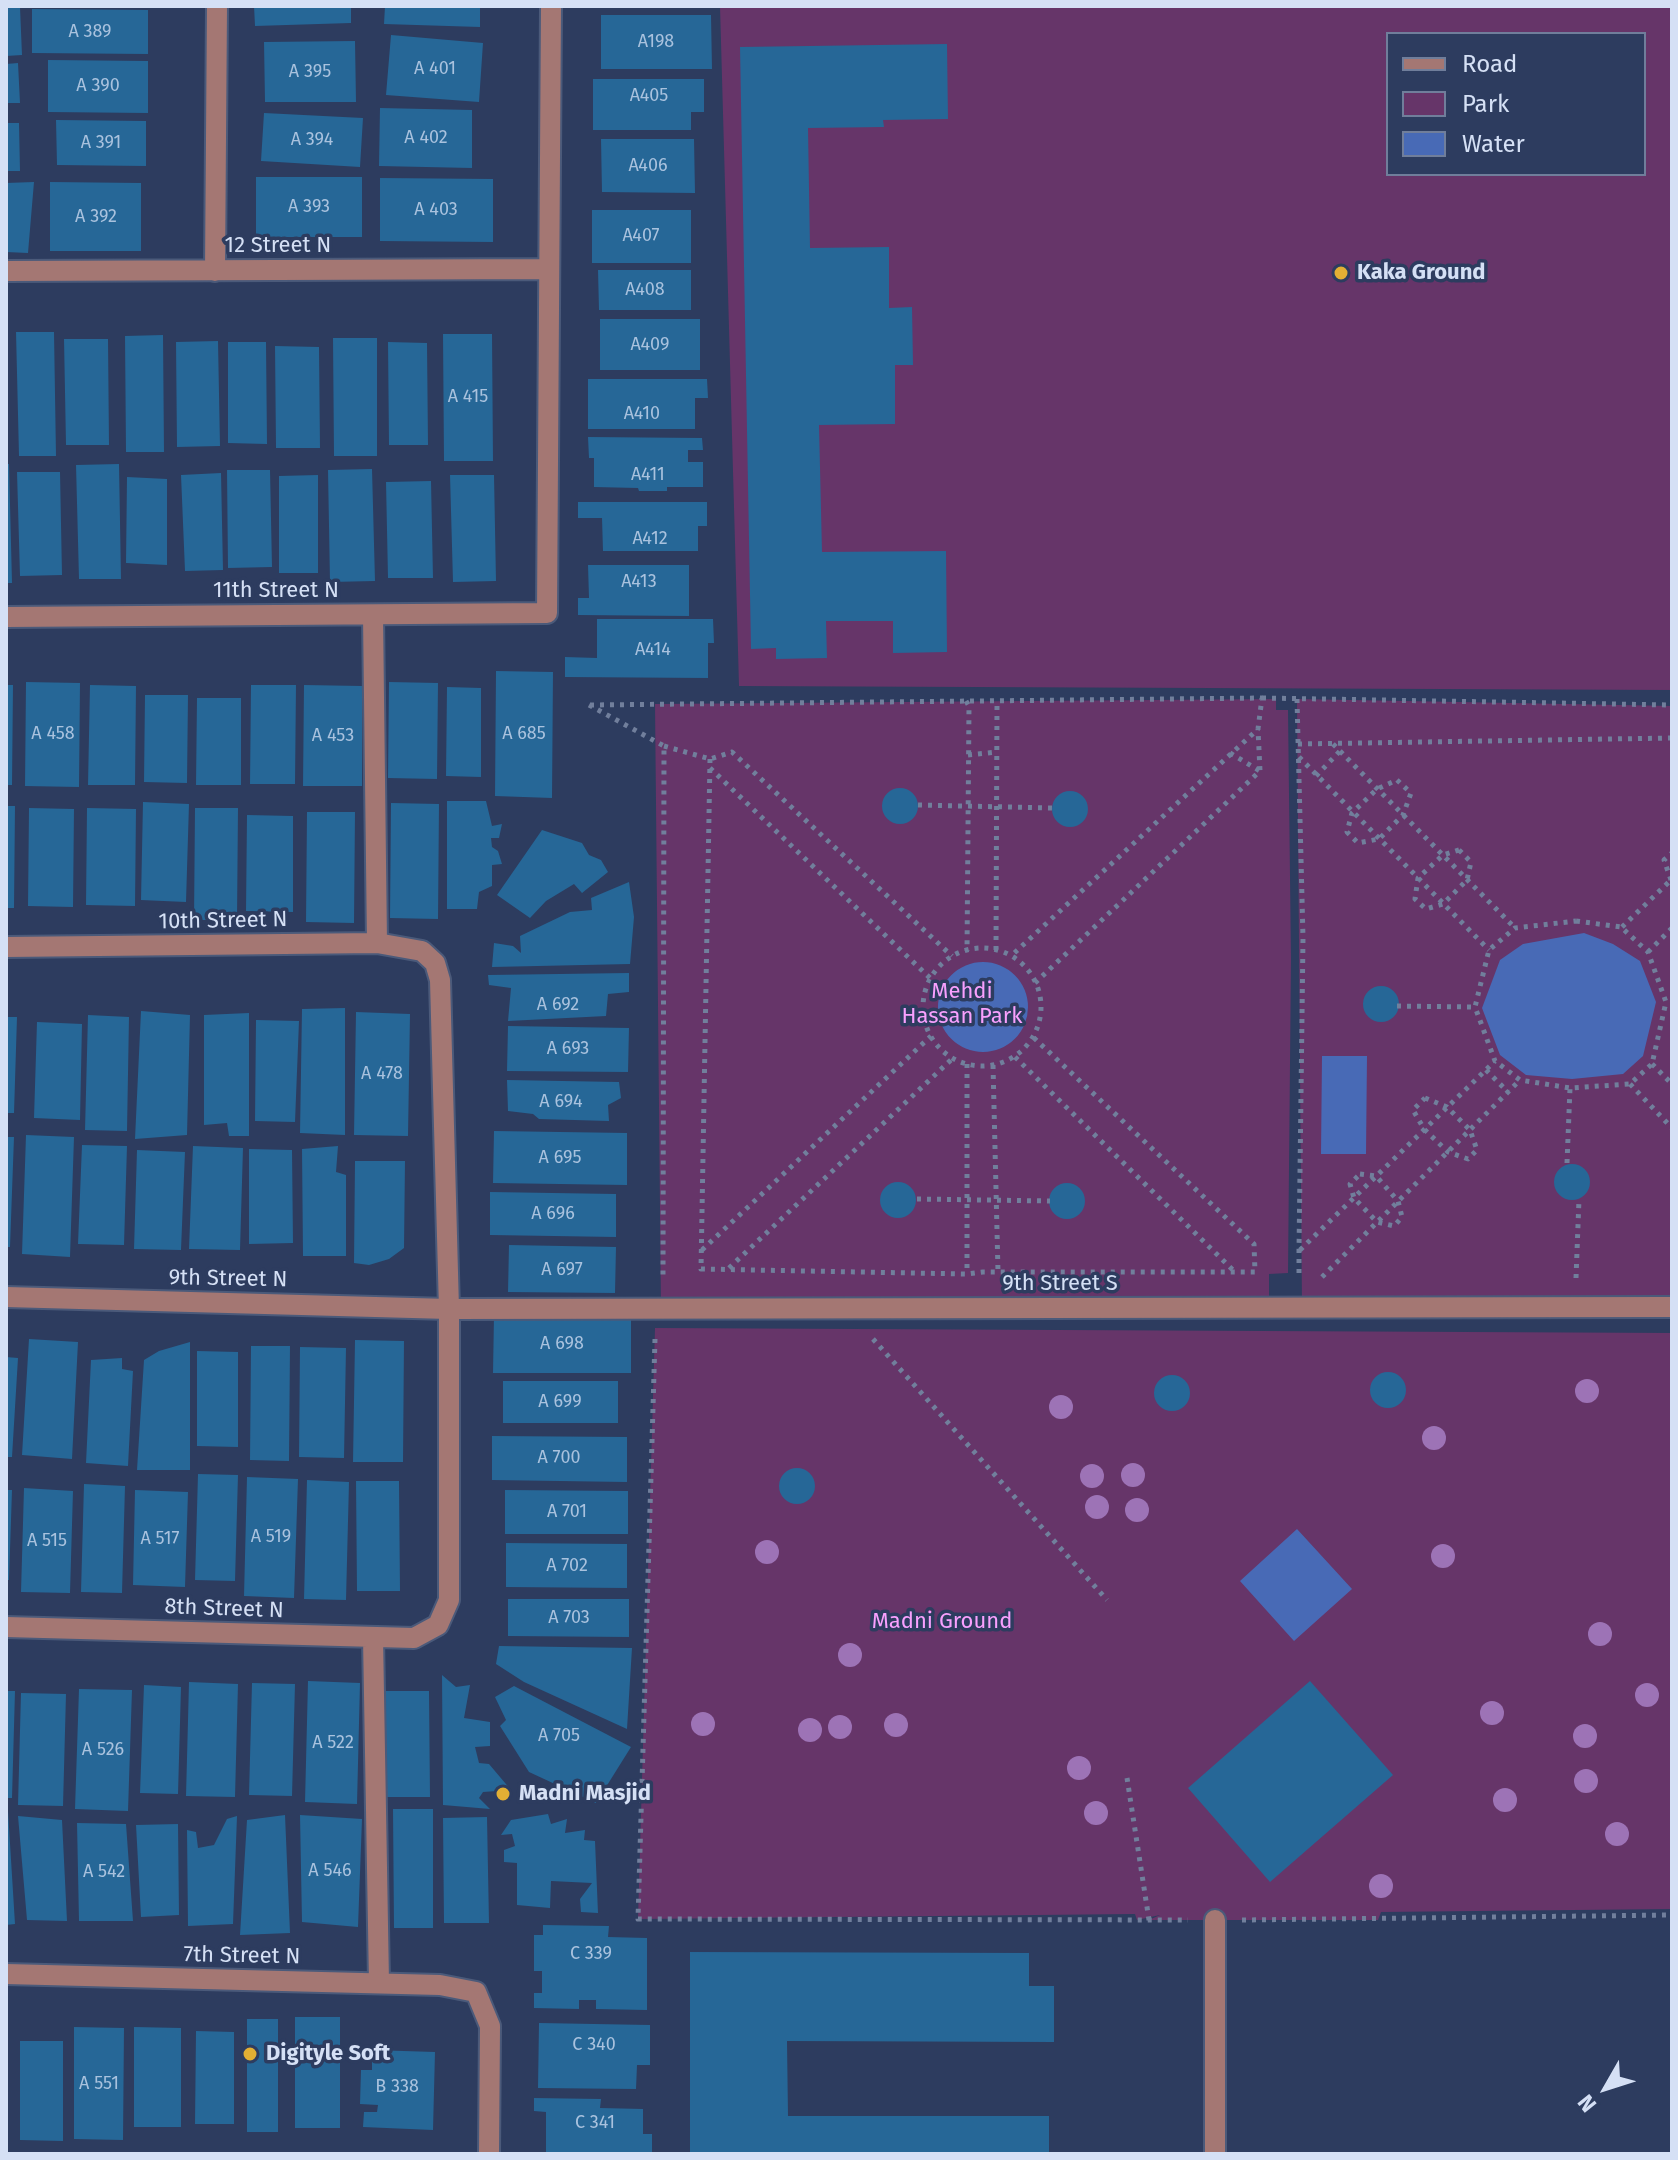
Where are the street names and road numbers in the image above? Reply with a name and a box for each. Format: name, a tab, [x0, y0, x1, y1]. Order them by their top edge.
street label: 12 Street N	[225, 233, 331, 259]
street label: 11th Street N	[213, 578, 339, 604]
street label: 10th Street N	[158, 907, 288, 935]
street label: 9th Street N	[168, 1265, 288, 1293]
street label: 9th Street S	[1002, 1271, 1118, 1297]
street label: 8th Street N	[164, 1594, 284, 1624]
street label: 7th Street N	[183, 1942, 301, 1970]

